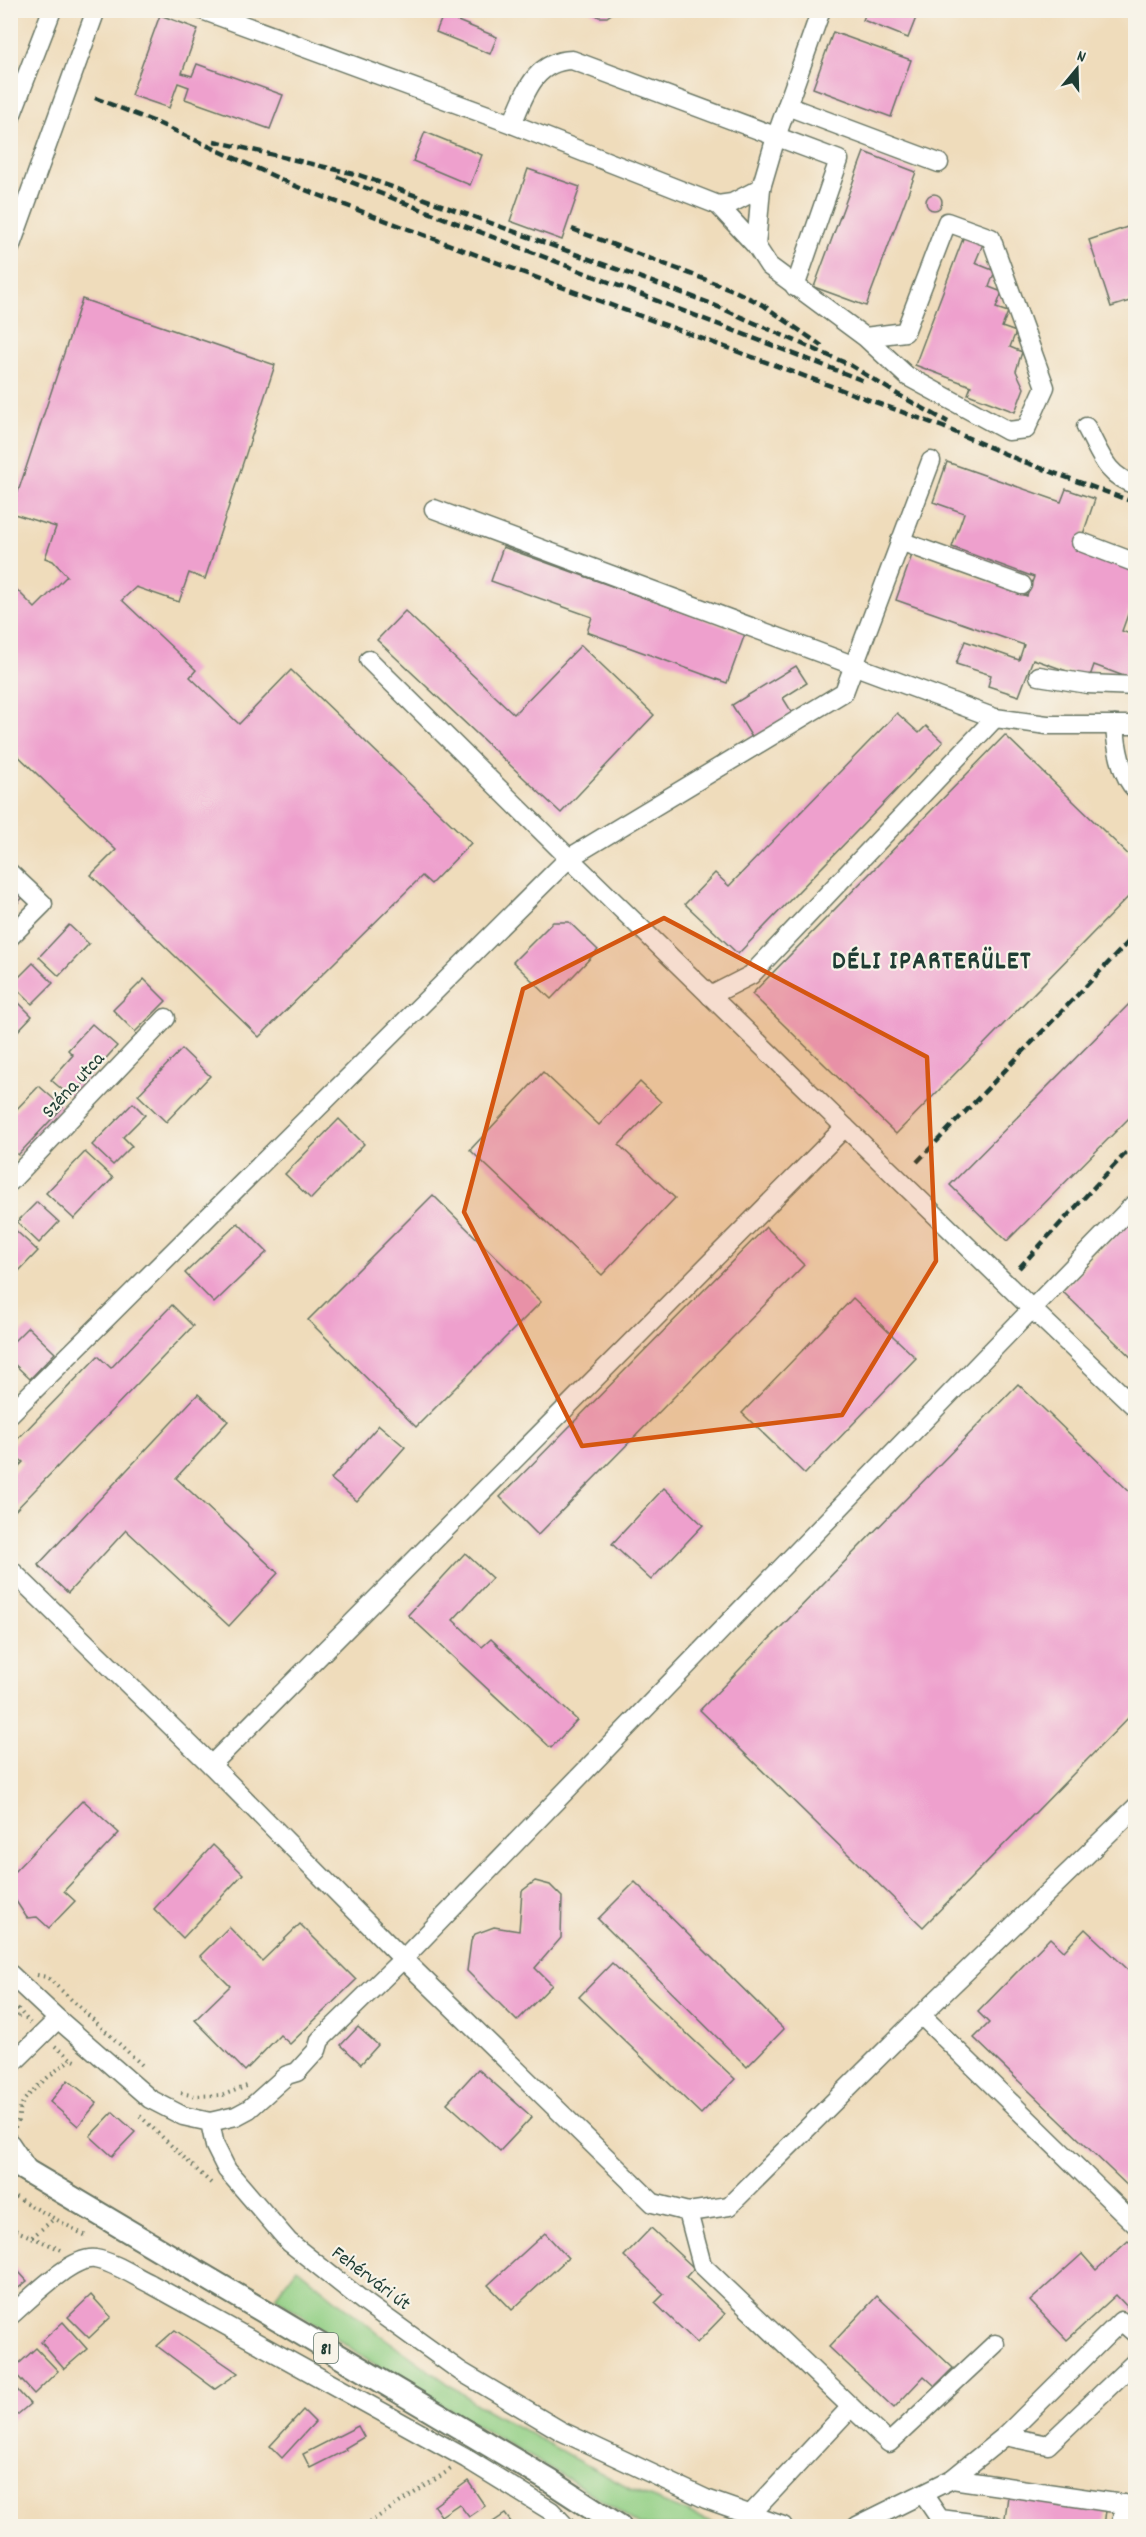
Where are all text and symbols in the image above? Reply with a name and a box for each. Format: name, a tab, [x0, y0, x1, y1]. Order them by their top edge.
north arrow	[1047, 39, 1107, 99]
text: N	[1074, 45, 1089, 69]
district label: DÉLI IPARTERÜLET	[832, 944, 1032, 981]
street label: Széna utca	[36, 1046, 113, 1125]
street label: Fehérvári út	[325, 2240, 416, 2319]
road number: 81	[314, 2333, 338, 2363]

